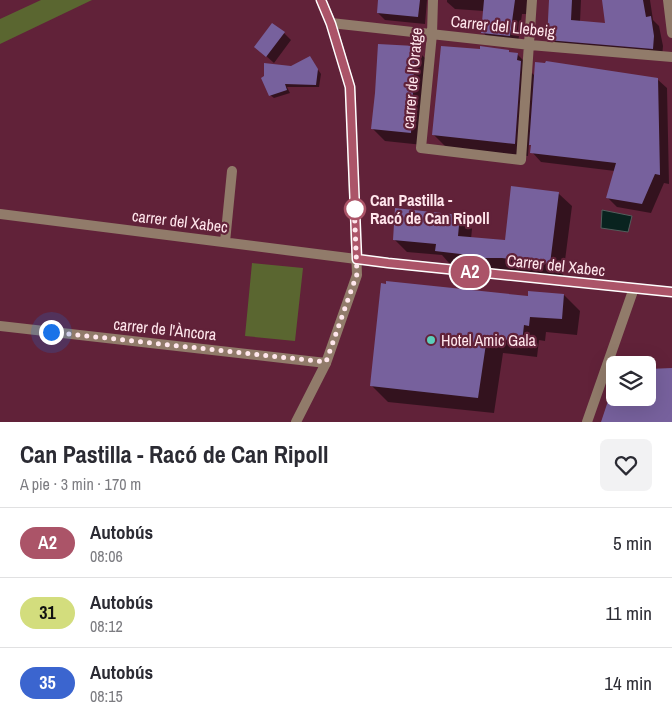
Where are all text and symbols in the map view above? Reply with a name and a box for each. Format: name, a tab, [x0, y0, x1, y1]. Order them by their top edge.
street label: Carrer del Llebeig	[450, 10, 557, 43]
street label: carrer de l'Oratge	[397, 26, 427, 130]
place label: Can Pastilla - Racó de Can Ripoll	[370, 189, 490, 229]
marker: Can Pastilla - Racó de Can Ripoll	[344, 198, 366, 220]
street label: carrer del Xabec	[131, 204, 229, 238]
street label: Carrer del Xabec	[506, 249, 607, 281]
line badge: A2	[448, 256, 492, 288]
text: A2	[461, 259, 479, 284]
street label: carrer de l'Àncora	[113, 313, 218, 345]
your location	[39, 320, 64, 345]
place label: Hotel Amic Gala	[441, 329, 537, 351]
marker: Hotel Amic Gala	[425, 334, 437, 346]
map controls	[606, 356, 656, 406]
button: layers	[606, 356, 656, 406]
text: Can Pastilla - Racó de Can Ripoll	[20, 438, 328, 470]
button: heart	[600, 439, 652, 491]
text: A pie · 3 min · 170 m	[20, 473, 141, 495]
text: Autobús	[90, 519, 153, 545]
text: A2	[38, 530, 57, 555]
text: 5 min	[613, 530, 652, 556]
text: 08:06	[90, 545, 123, 567]
text: Autobús	[90, 589, 153, 615]
text: 31	[39, 600, 56, 625]
text: 11 min	[606, 600, 652, 626]
text: 08:12	[90, 615, 123, 637]
text: Autobús	[90, 659, 153, 685]
text: 35	[39, 670, 56, 695]
text: 14 min	[604, 670, 652, 696]
text: 08:15	[90, 685, 123, 707]

